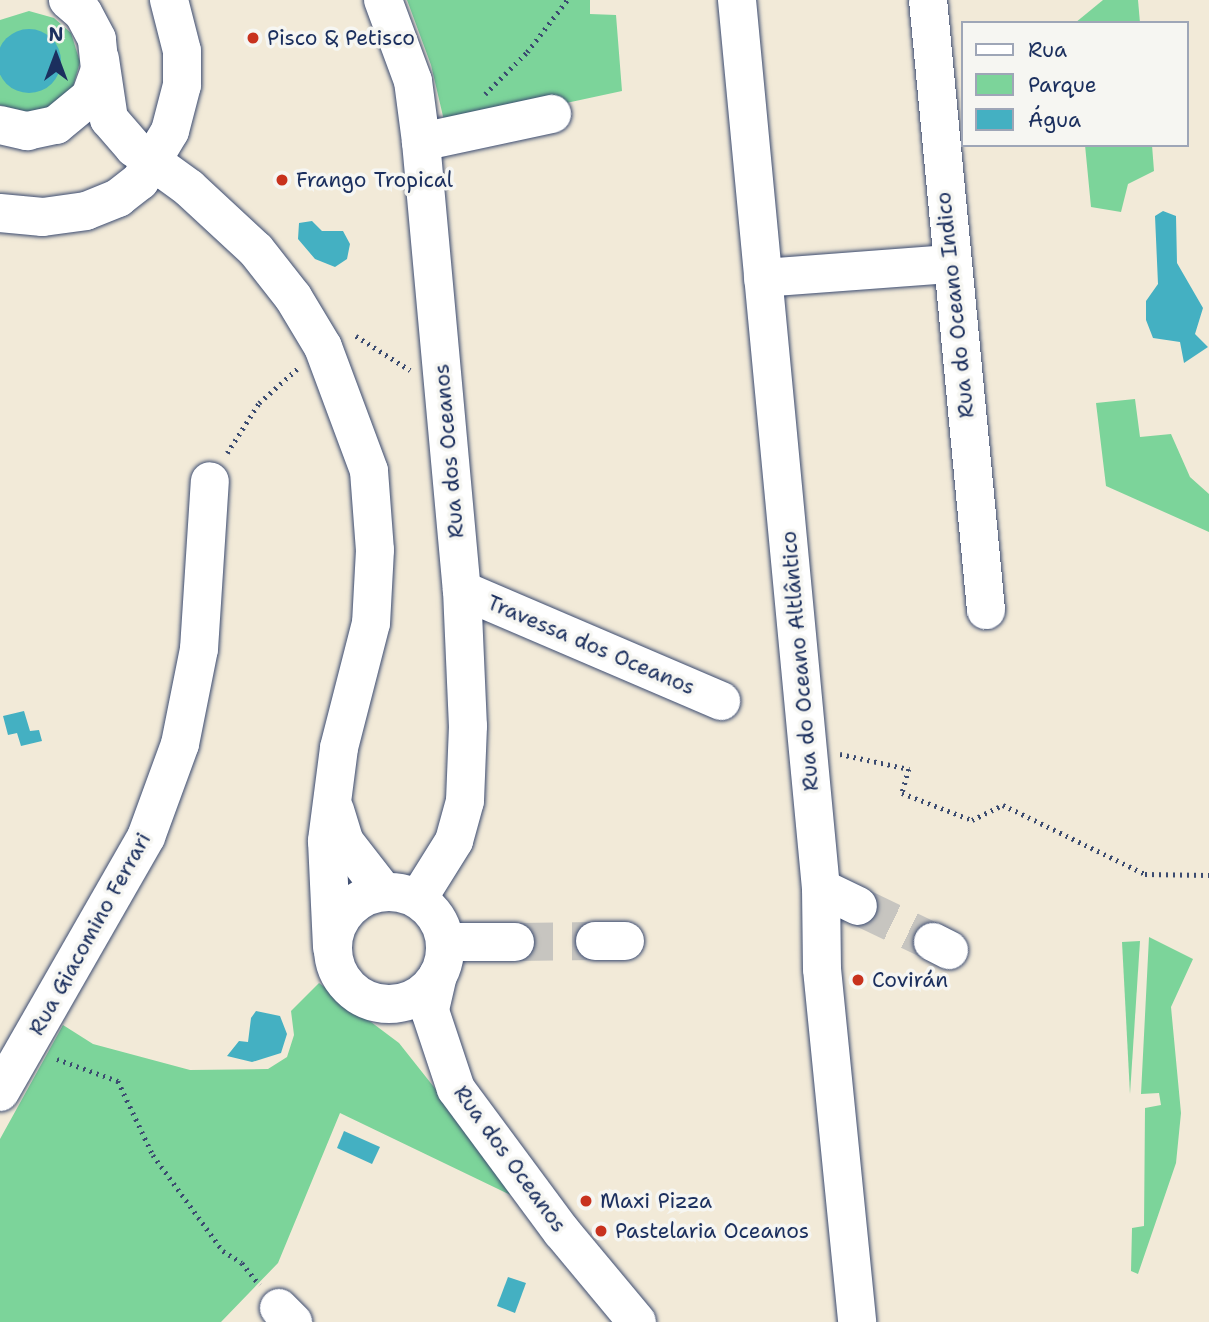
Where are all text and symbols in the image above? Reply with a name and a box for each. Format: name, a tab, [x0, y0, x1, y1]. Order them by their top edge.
north arrow	[21, 21, 91, 91]
legend	[960, 21, 1188, 147]
text: N	[48, 22, 64, 47]
place label: Pisco & Petisco	[267, 25, 415, 51]
marker: Pisco & Petisco	[245, 30, 261, 46]
text: Rua	[1028, 36, 1067, 64]
text: Parque	[1028, 71, 1097, 99]
text: Água	[1028, 106, 1081, 134]
place label: Frango Tropical	[296, 167, 453, 193]
marker: Frango Tropical	[274, 172, 290, 188]
street label: Rua do Oceano Indico	[931, 191, 979, 419]
street label: Rua dos Oceanos	[429, 363, 469, 539]
street label: Rua do Oceano Altlântico	[776, 530, 824, 792]
street label: Travessa dos Oceanos	[483, 590, 699, 700]
street label: Rua Giacomino Ferrari	[24, 828, 156, 1040]
place label: Covirán	[872, 967, 948, 993]
marker: Covirán	[850, 972, 866, 988]
street label: Rua dos Oceanos	[448, 1081, 572, 1237]
place label: Maxi Pizza	[600, 1188, 712, 1214]
marker: Maxi Pizza	[578, 1193, 594, 1209]
place label: Pastelaria Oceanos	[615, 1218, 809, 1244]
marker: Pastelaria Oceanos	[593, 1223, 609, 1239]

